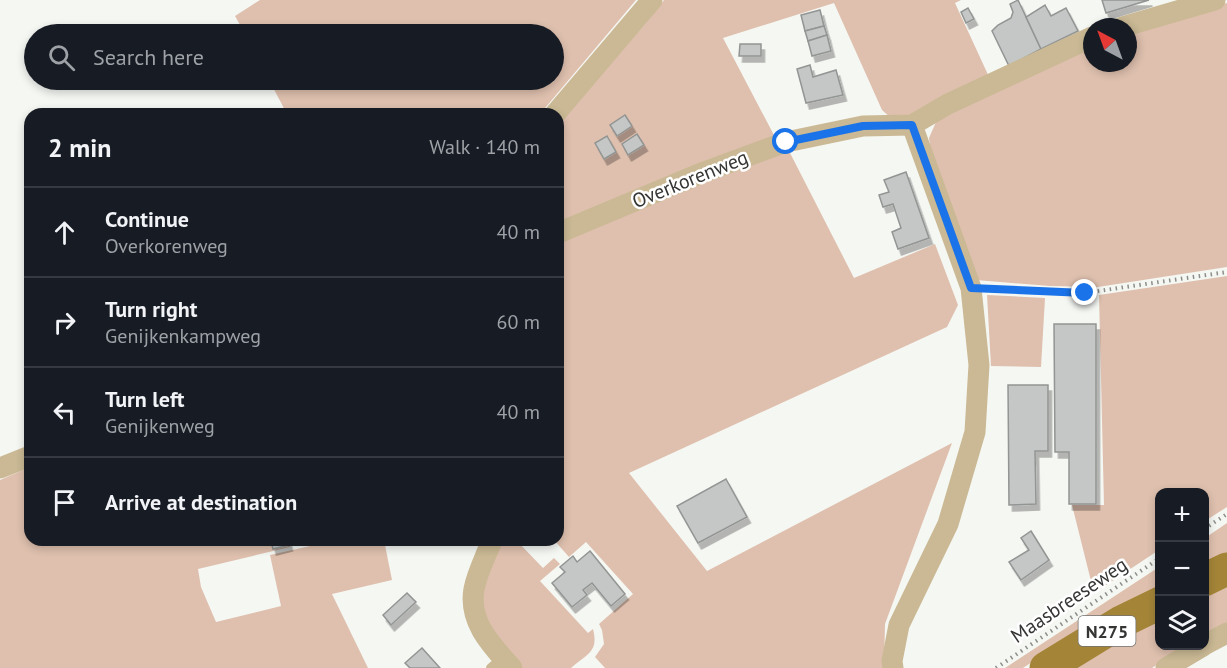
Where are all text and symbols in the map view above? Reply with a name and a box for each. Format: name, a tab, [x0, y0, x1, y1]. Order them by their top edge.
north arrow	[1083, 18, 1137, 72]
search box	[24, 24, 564, 90]
icon: search	[45, 41, 78, 74]
text: Search here	[93, 43, 204, 71]
route start	[772, 128, 798, 154]
text: 2 min	[48, 131, 111, 164]
text: Walk · 140 m	[429, 134, 540, 160]
street label: Overkorenweg	[628, 144, 752, 214]
text: Continue	[105, 205, 189, 233]
icon: ahead	[48, 216, 81, 249]
text: 40 m	[497, 219, 540, 245]
text: Overkorenweg	[105, 233, 228, 259]
route end	[1071, 279, 1097, 305]
text: Turn right	[105, 295, 197, 323]
icon: right	[48, 306, 81, 339]
text: 60 m	[497, 309, 540, 335]
text: Genijkenkampweg	[105, 323, 261, 349]
text: Turn left	[105, 385, 185, 413]
icon: left	[48, 396, 81, 429]
text: 40 m	[497, 399, 540, 425]
text: Genijkenweg	[105, 413, 215, 439]
icon: arrive	[48, 486, 81, 519]
text: Arrive at destination	[105, 488, 297, 516]
map controls	[1155, 488, 1209, 650]
button: +	[1155, 488, 1209, 542]
button: −	[1155, 542, 1209, 596]
street label: Maasbreeseweg	[1006, 551, 1132, 649]
button: layers	[1155, 596, 1209, 650]
road number: N275	[1078, 616, 1136, 646]

